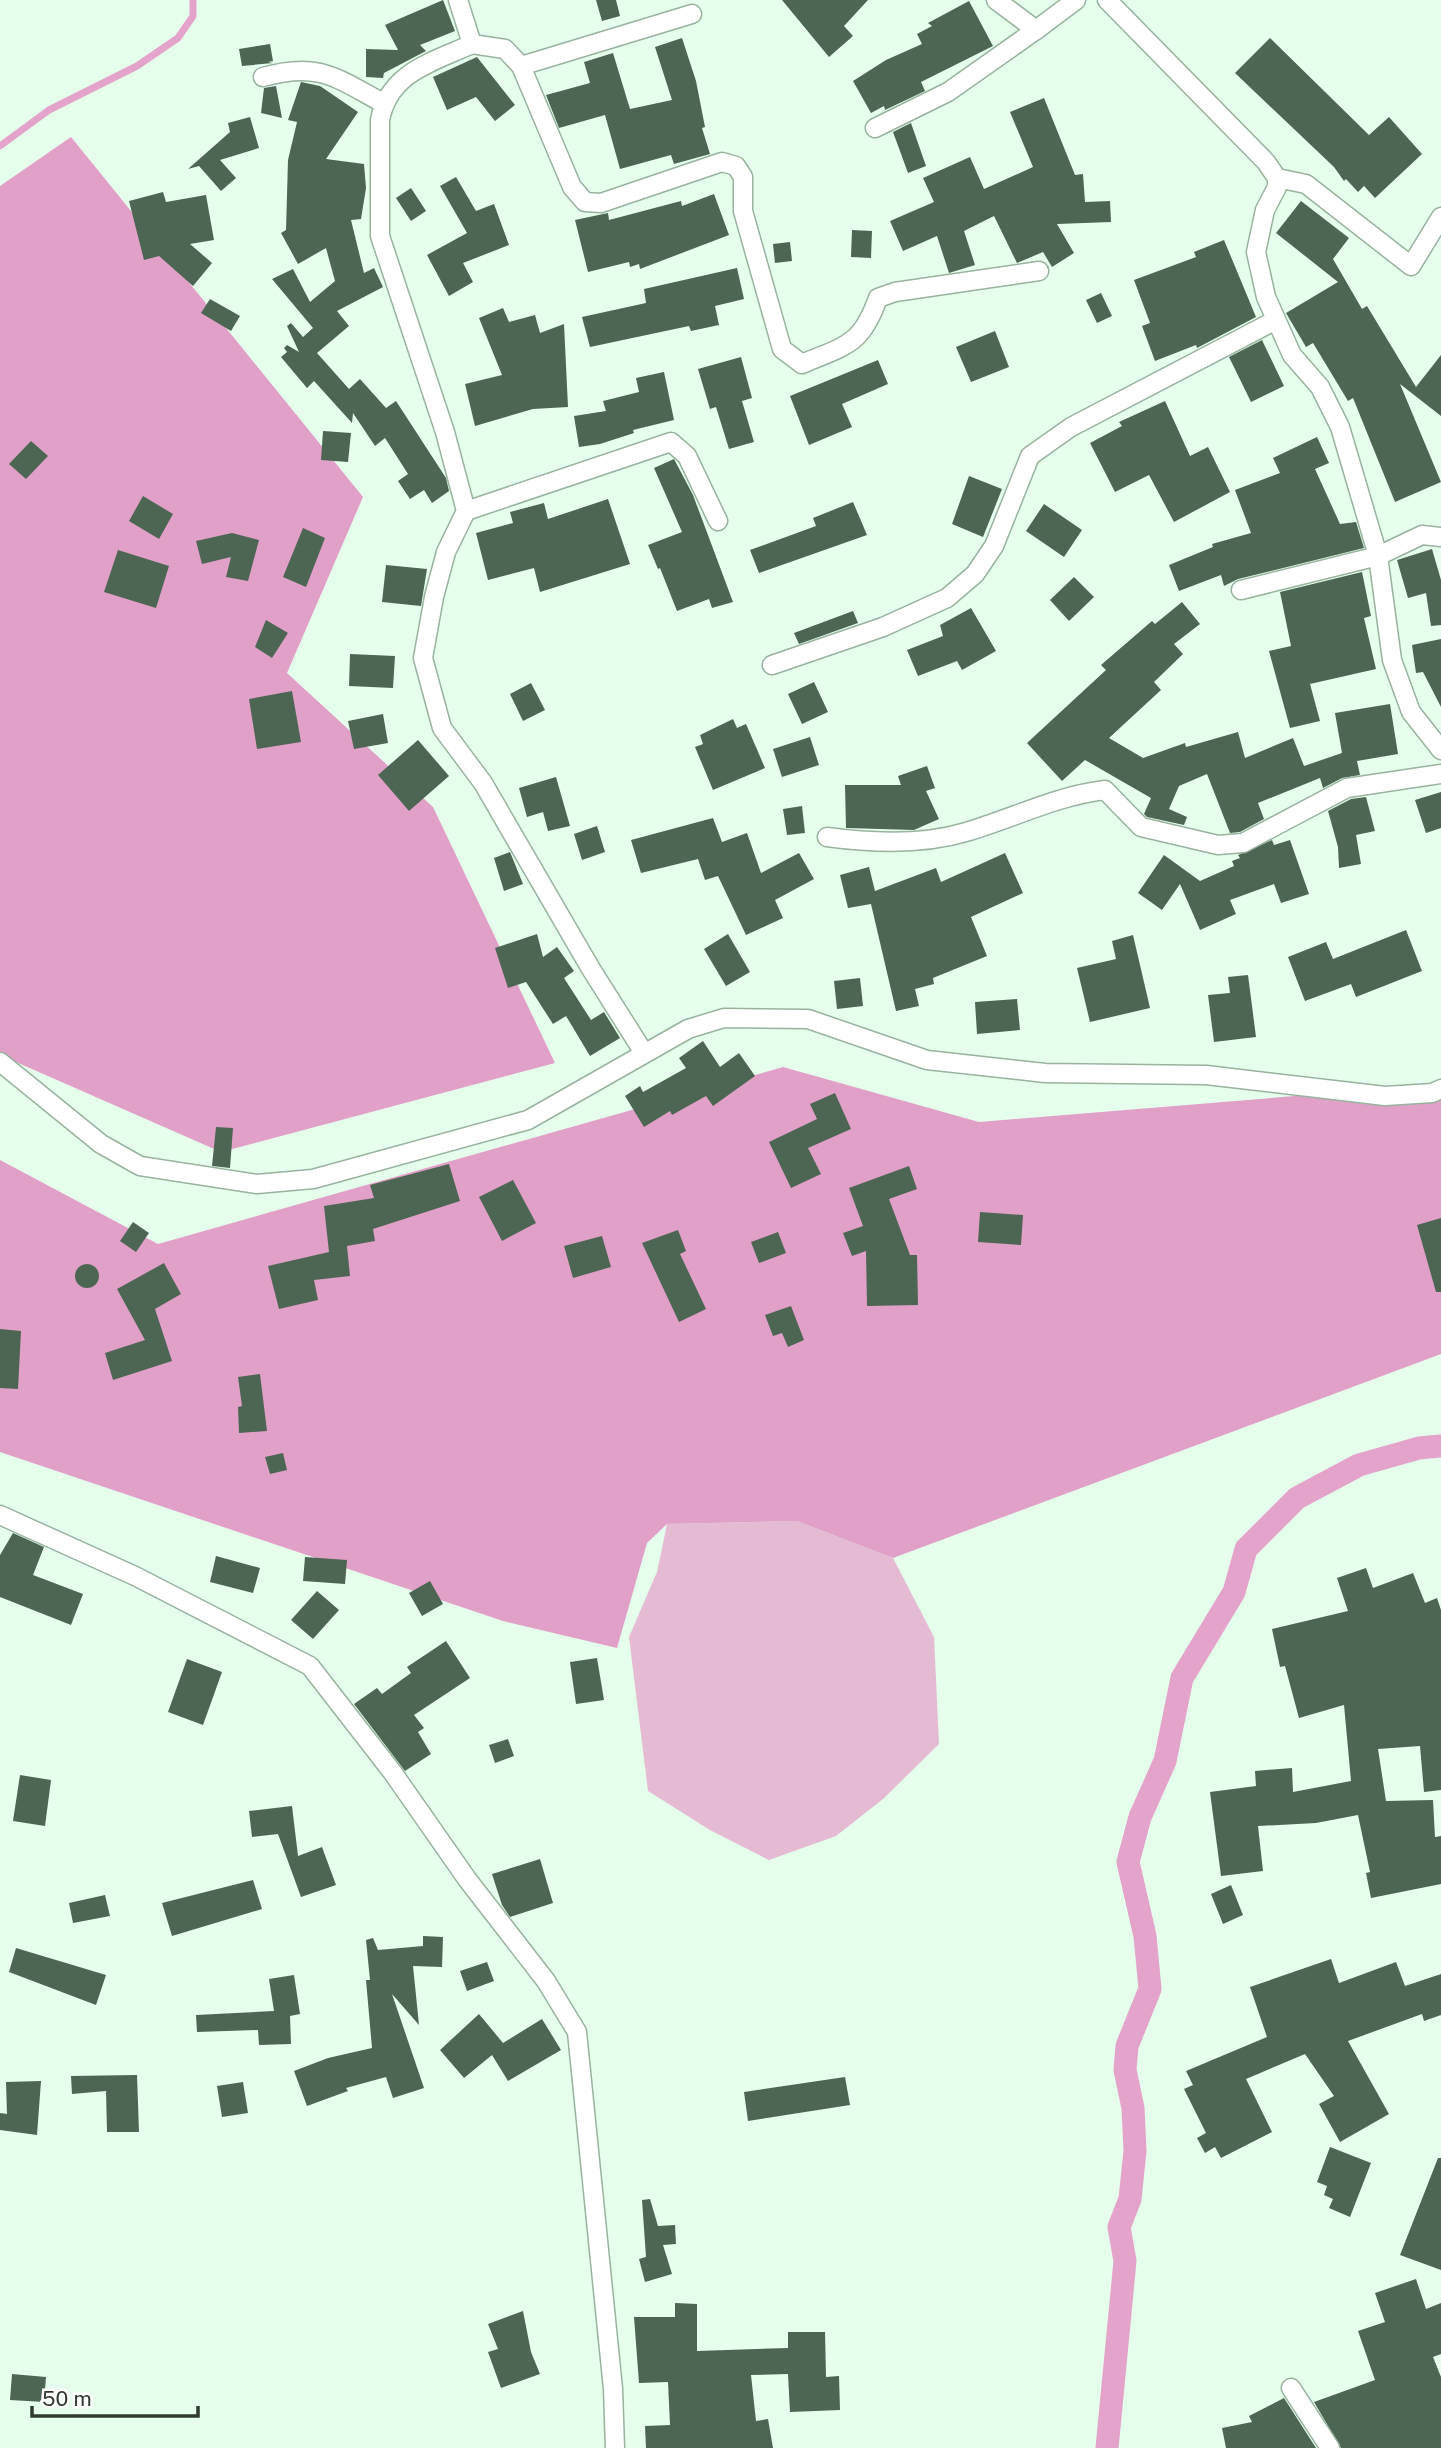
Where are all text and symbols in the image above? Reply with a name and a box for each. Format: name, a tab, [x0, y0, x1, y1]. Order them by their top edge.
scale bar	[32, 2374, 198, 2418]
text: 50 m	[42, 2386, 92, 2411]

